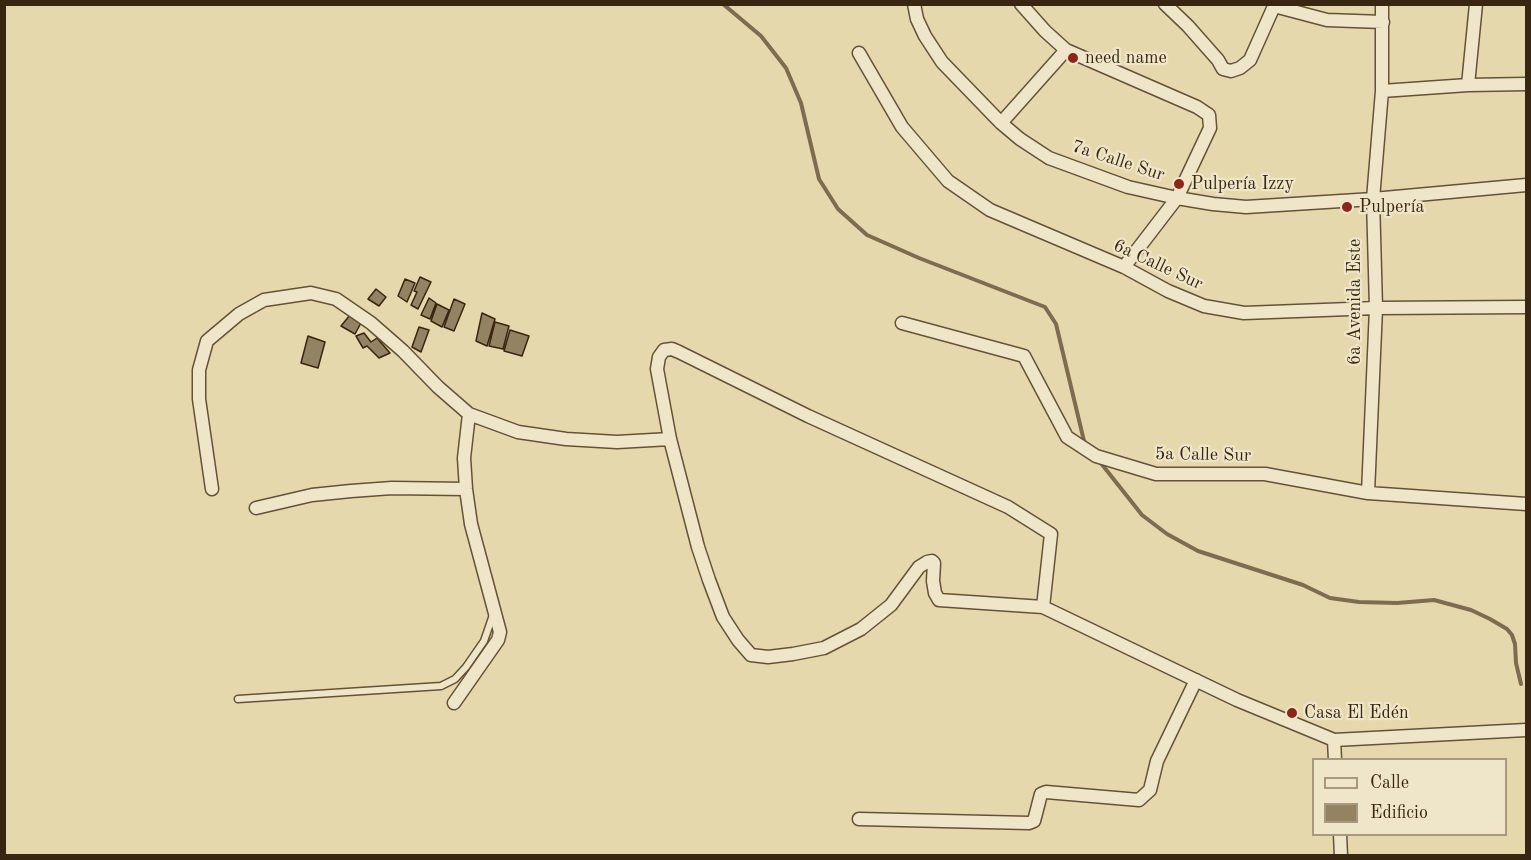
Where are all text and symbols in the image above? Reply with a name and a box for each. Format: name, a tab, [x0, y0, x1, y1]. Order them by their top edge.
place label: need name	[1085, 47, 1167, 69]
marker: need name	[1066, 51, 1080, 65]
street label: 7a Calle Sur	[1069, 136, 1167, 186]
place label: Pulpería Izzy	[1191, 173, 1294, 195]
marker: Pulpería Izzy	[1172, 177, 1186, 191]
place label: Pulpería	[1359, 196, 1424, 218]
marker: Pulpería	[1340, 200, 1354, 214]
street label: 6a Calle Sur	[1110, 235, 1206, 295]
street label: 6a Avenida Este	[1344, 239, 1366, 365]
street label: 5a Calle Sur	[1155, 443, 1251, 467]
place label: Casa El Edén	[1304, 702, 1409, 724]
marker: Casa El Edén	[1285, 706, 1299, 720]
legend	[1312, 758, 1507, 836]
text: Calle	[1370, 774, 1409, 792]
text: Edificio	[1370, 804, 1428, 822]

